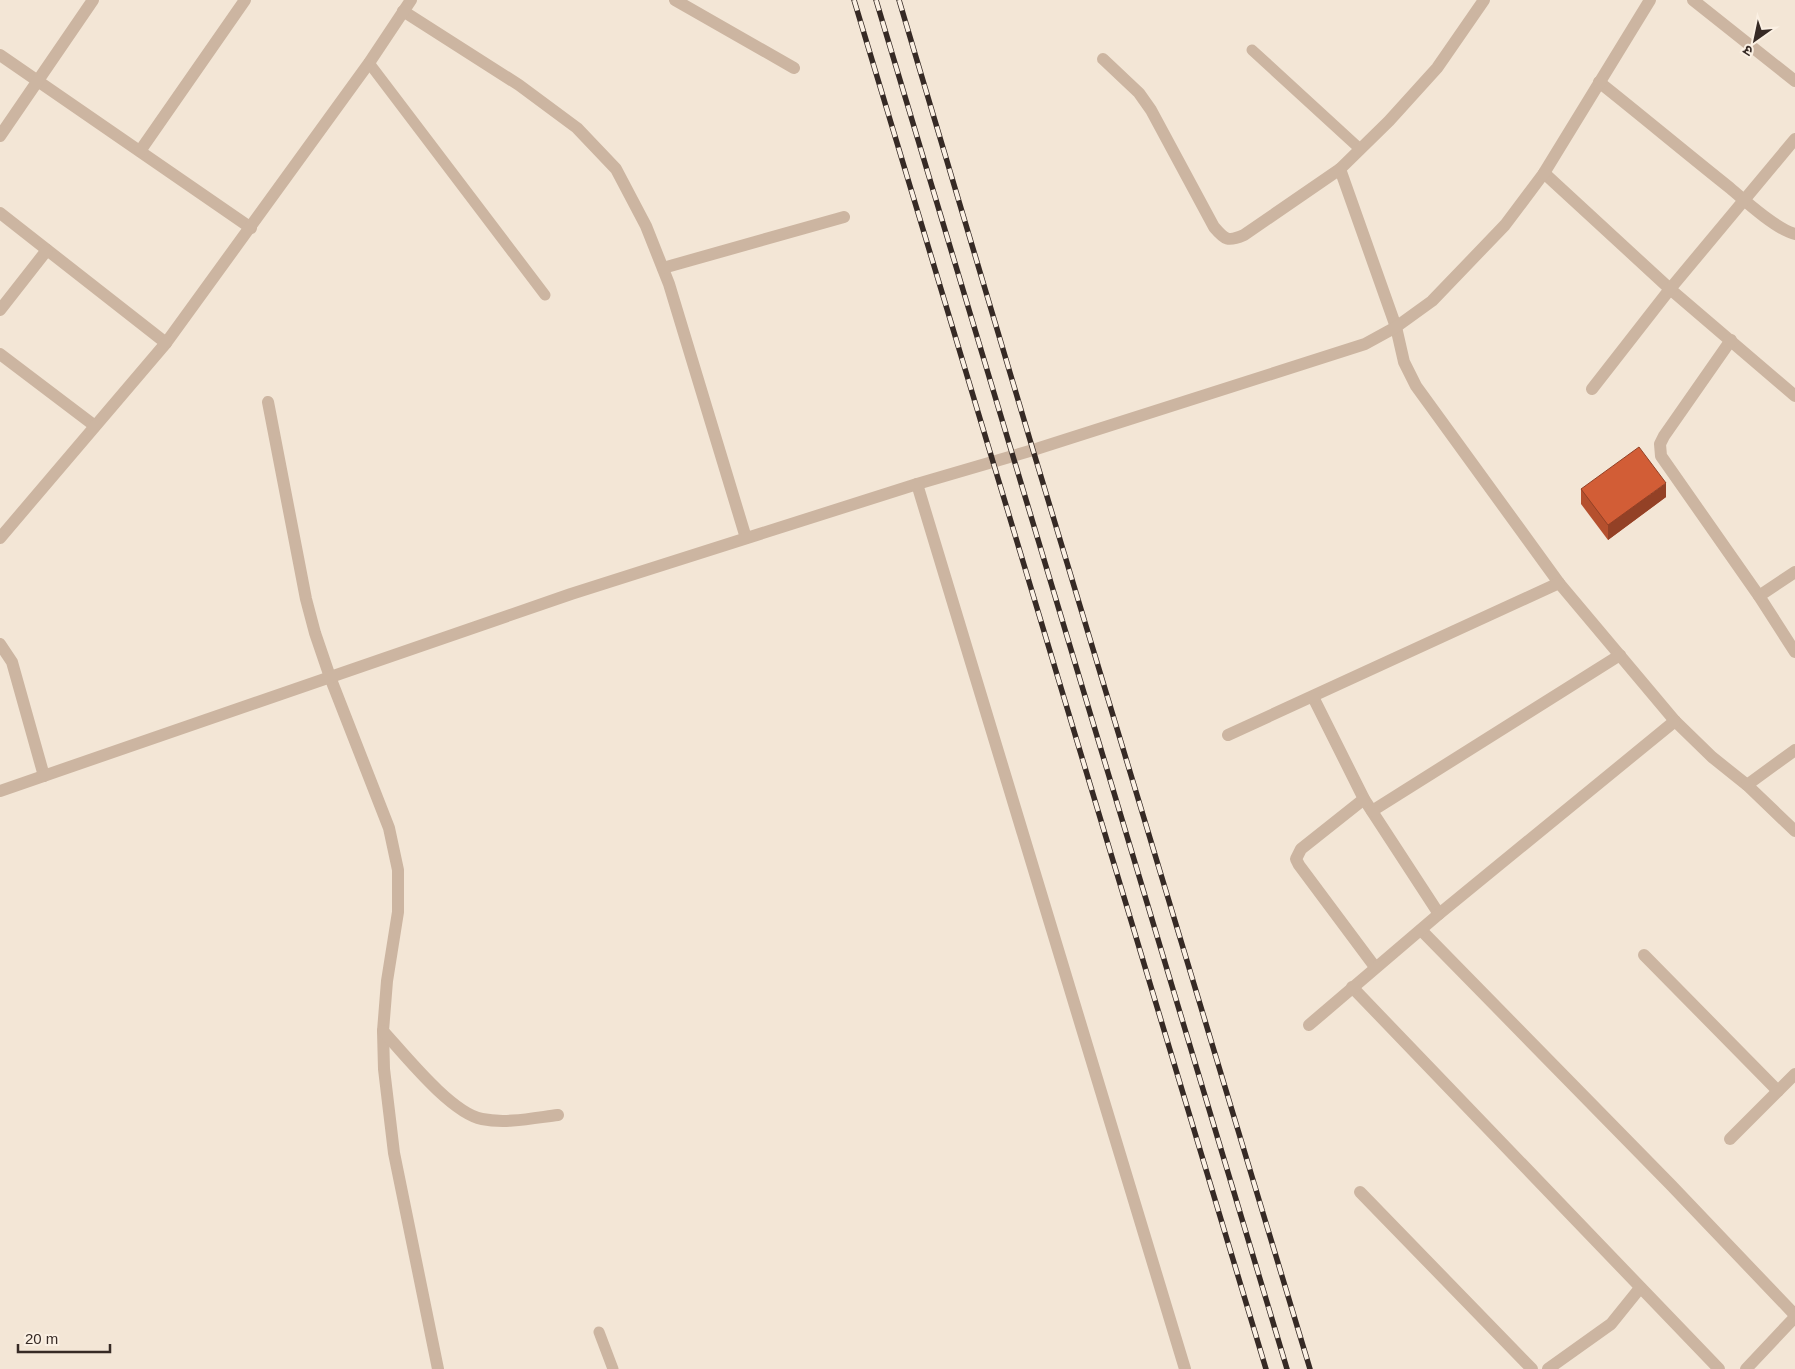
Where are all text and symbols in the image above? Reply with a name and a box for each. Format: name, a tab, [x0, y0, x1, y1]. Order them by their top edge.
north arrow	[1730, 15, 1780, 65]
text: उ	[1739, 42, 1756, 60]
scale bar	[18, 1322, 110, 1354]
text: 20 m	[25, 1330, 58, 1347]

